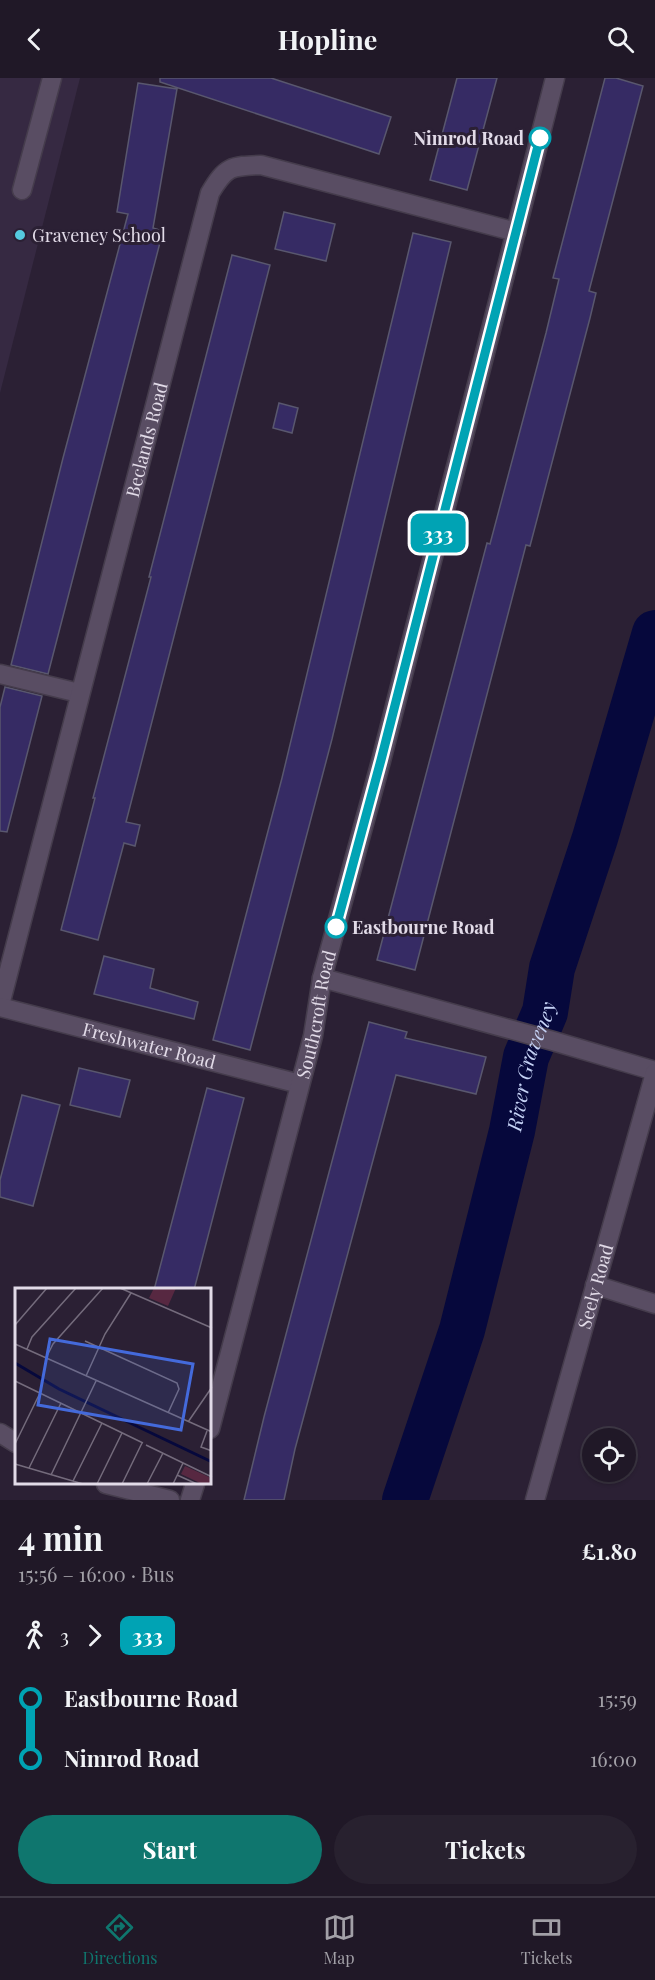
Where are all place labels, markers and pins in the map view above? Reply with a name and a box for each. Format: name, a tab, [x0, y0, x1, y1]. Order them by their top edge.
place label: Nimrod Road	[413, 126, 524, 150]
marker: Nimrod Road	[529, 127, 551, 149]
place label: Graveney School	[32, 223, 166, 247]
marker: Graveney School	[13, 228, 27, 242]
place label: Eastbourne Road	[352, 915, 495, 939]
marker: Eastbourne Road	[325, 916, 347, 938]

